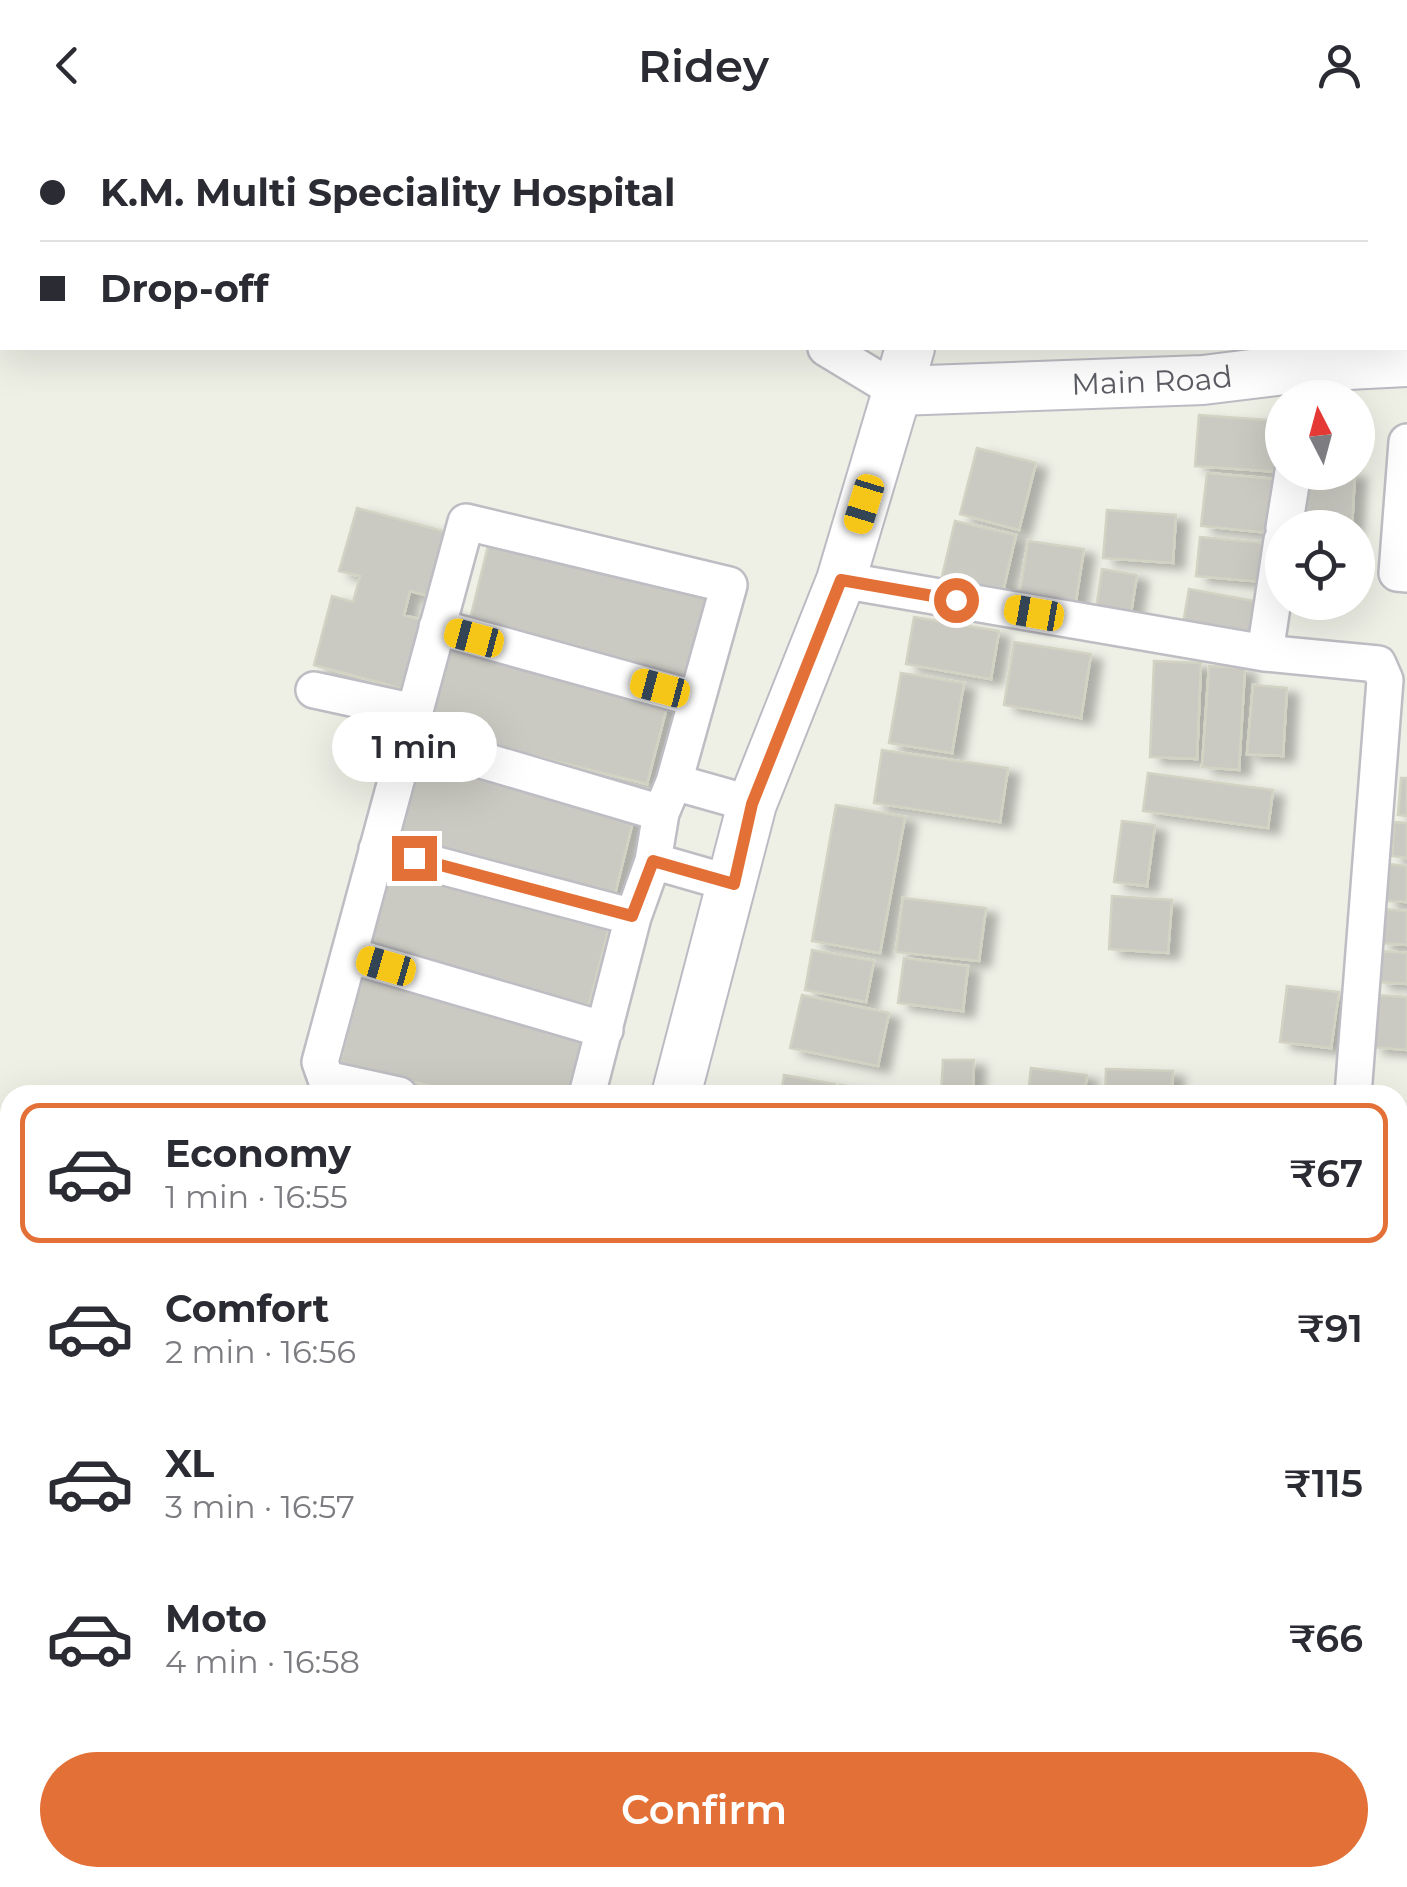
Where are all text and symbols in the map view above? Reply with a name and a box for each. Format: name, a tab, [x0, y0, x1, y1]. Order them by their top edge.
icon: back	[40, 38, 95, 93]
text: Ridey	[638, 38, 769, 93]
icon: person	[1312, 38, 1367, 93]
text: K.M. Multi Speciality Hospital	[100, 169, 675, 216]
text: Drop-off	[100, 265, 269, 312]
street label: Main Road	[1071, 358, 1234, 403]
north arrow	[1265, 380, 1375, 490]
map controls	[1265, 380, 1375, 620]
car	[841, 471, 887, 537]
button: locate	[1265, 510, 1375, 620]
route start	[934, 578, 979, 623]
car	[1002, 593, 1066, 633]
car	[441, 616, 507, 660]
car	[627, 666, 693, 710]
callout: 1 min	[332, 713, 496, 783]
text: 1 min	[372, 727, 457, 766]
route end	[392, 836, 437, 881]
car	[353, 943, 419, 989]
icon: car	[45, 1128, 135, 1218]
text: Economy	[165, 1130, 351, 1177]
text: ₹67	[1290, 1150, 1363, 1197]
text: 1 min · 16:55	[165, 1177, 348, 1216]
icon: car	[45, 1283, 135, 1373]
text: Comfort	[165, 1285, 329, 1332]
text: ₹91	[1297, 1305, 1363, 1352]
text: 2 min · 16:56	[165, 1332, 356, 1371]
icon: car	[45, 1438, 135, 1528]
text: XL	[165, 1440, 214, 1487]
text: ₹115	[1284, 1460, 1363, 1507]
text: 3 min · 16:57	[165, 1487, 355, 1526]
icon: car	[45, 1593, 135, 1683]
text: Moto	[165, 1595, 267, 1642]
text: ₹66	[1289, 1615, 1363, 1662]
text: 4 min · 16:58	[165, 1642, 360, 1681]
button: Confirm	[40, 1752, 1368, 1867]

